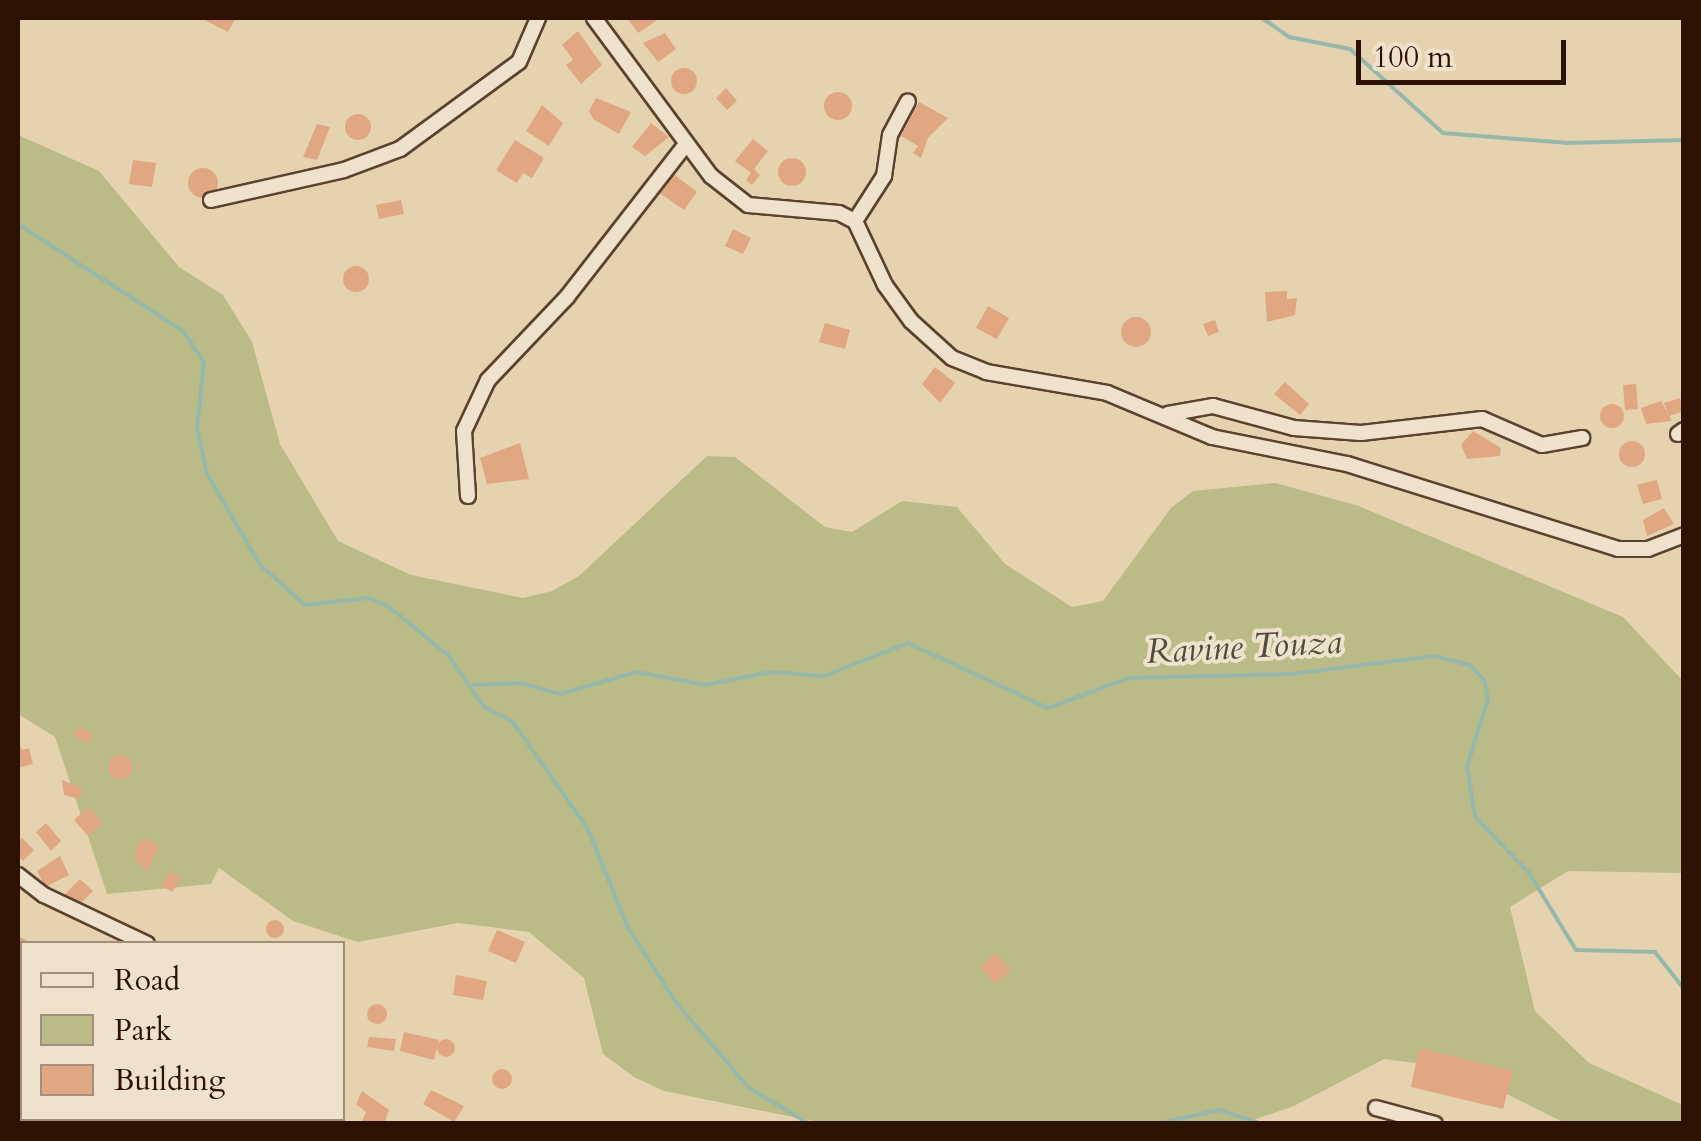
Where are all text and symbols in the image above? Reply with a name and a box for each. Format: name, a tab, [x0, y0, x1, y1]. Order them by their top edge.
scale bar	[1361, 20, 1571, 82]
text: 100 m	[1373, 37, 1453, 78]
water label: Ravine Touza	[1145, 621, 1343, 673]
legend	[20, 941, 345, 1121]
text: Road	[114, 960, 180, 1001]
text: Park	[114, 1010, 172, 1051]
text: Building	[114, 1060, 225, 1101]

